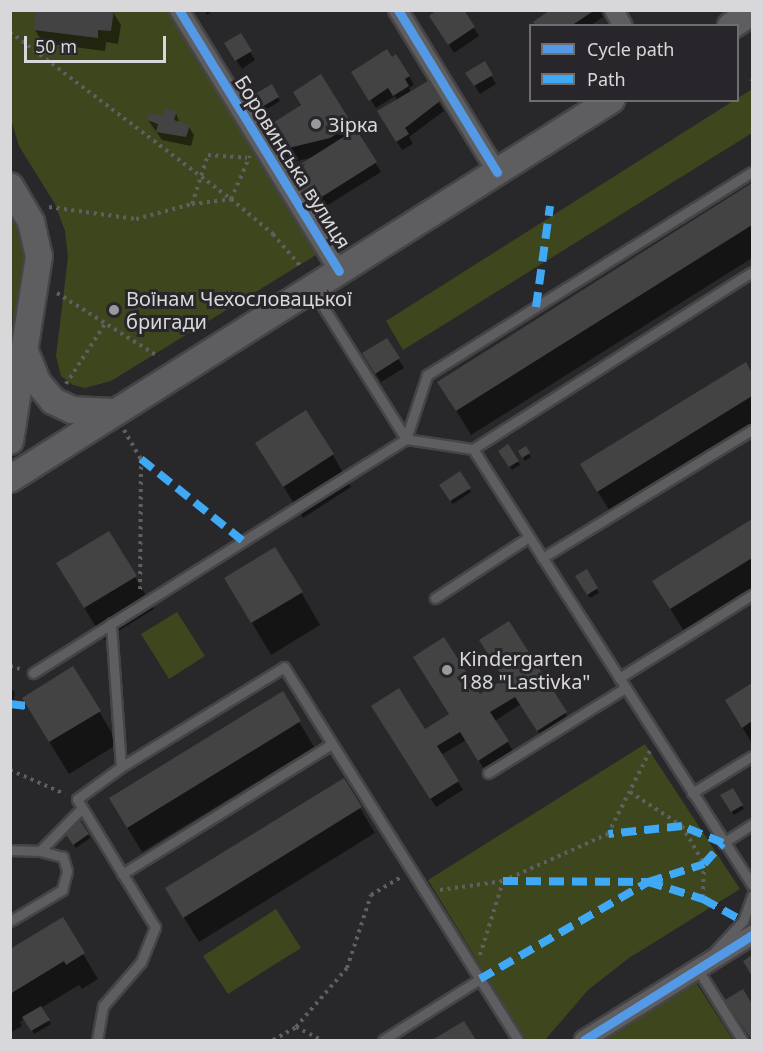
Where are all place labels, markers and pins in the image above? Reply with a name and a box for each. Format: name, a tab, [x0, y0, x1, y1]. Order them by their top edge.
place label: Зірка	[328, 112, 378, 136]
marker: Зірка	[309, 117, 323, 131]
place label: Воїнам Чехословацької бригади	[126, 286, 352, 333]
marker: Воїнам Чехословацької бригади	[107, 303, 121, 317]
place label: Kindergarten 188 "Lastivka"	[459, 646, 590, 693]
marker: Kindergarten 188 "Lastivka"	[440, 663, 454, 677]

